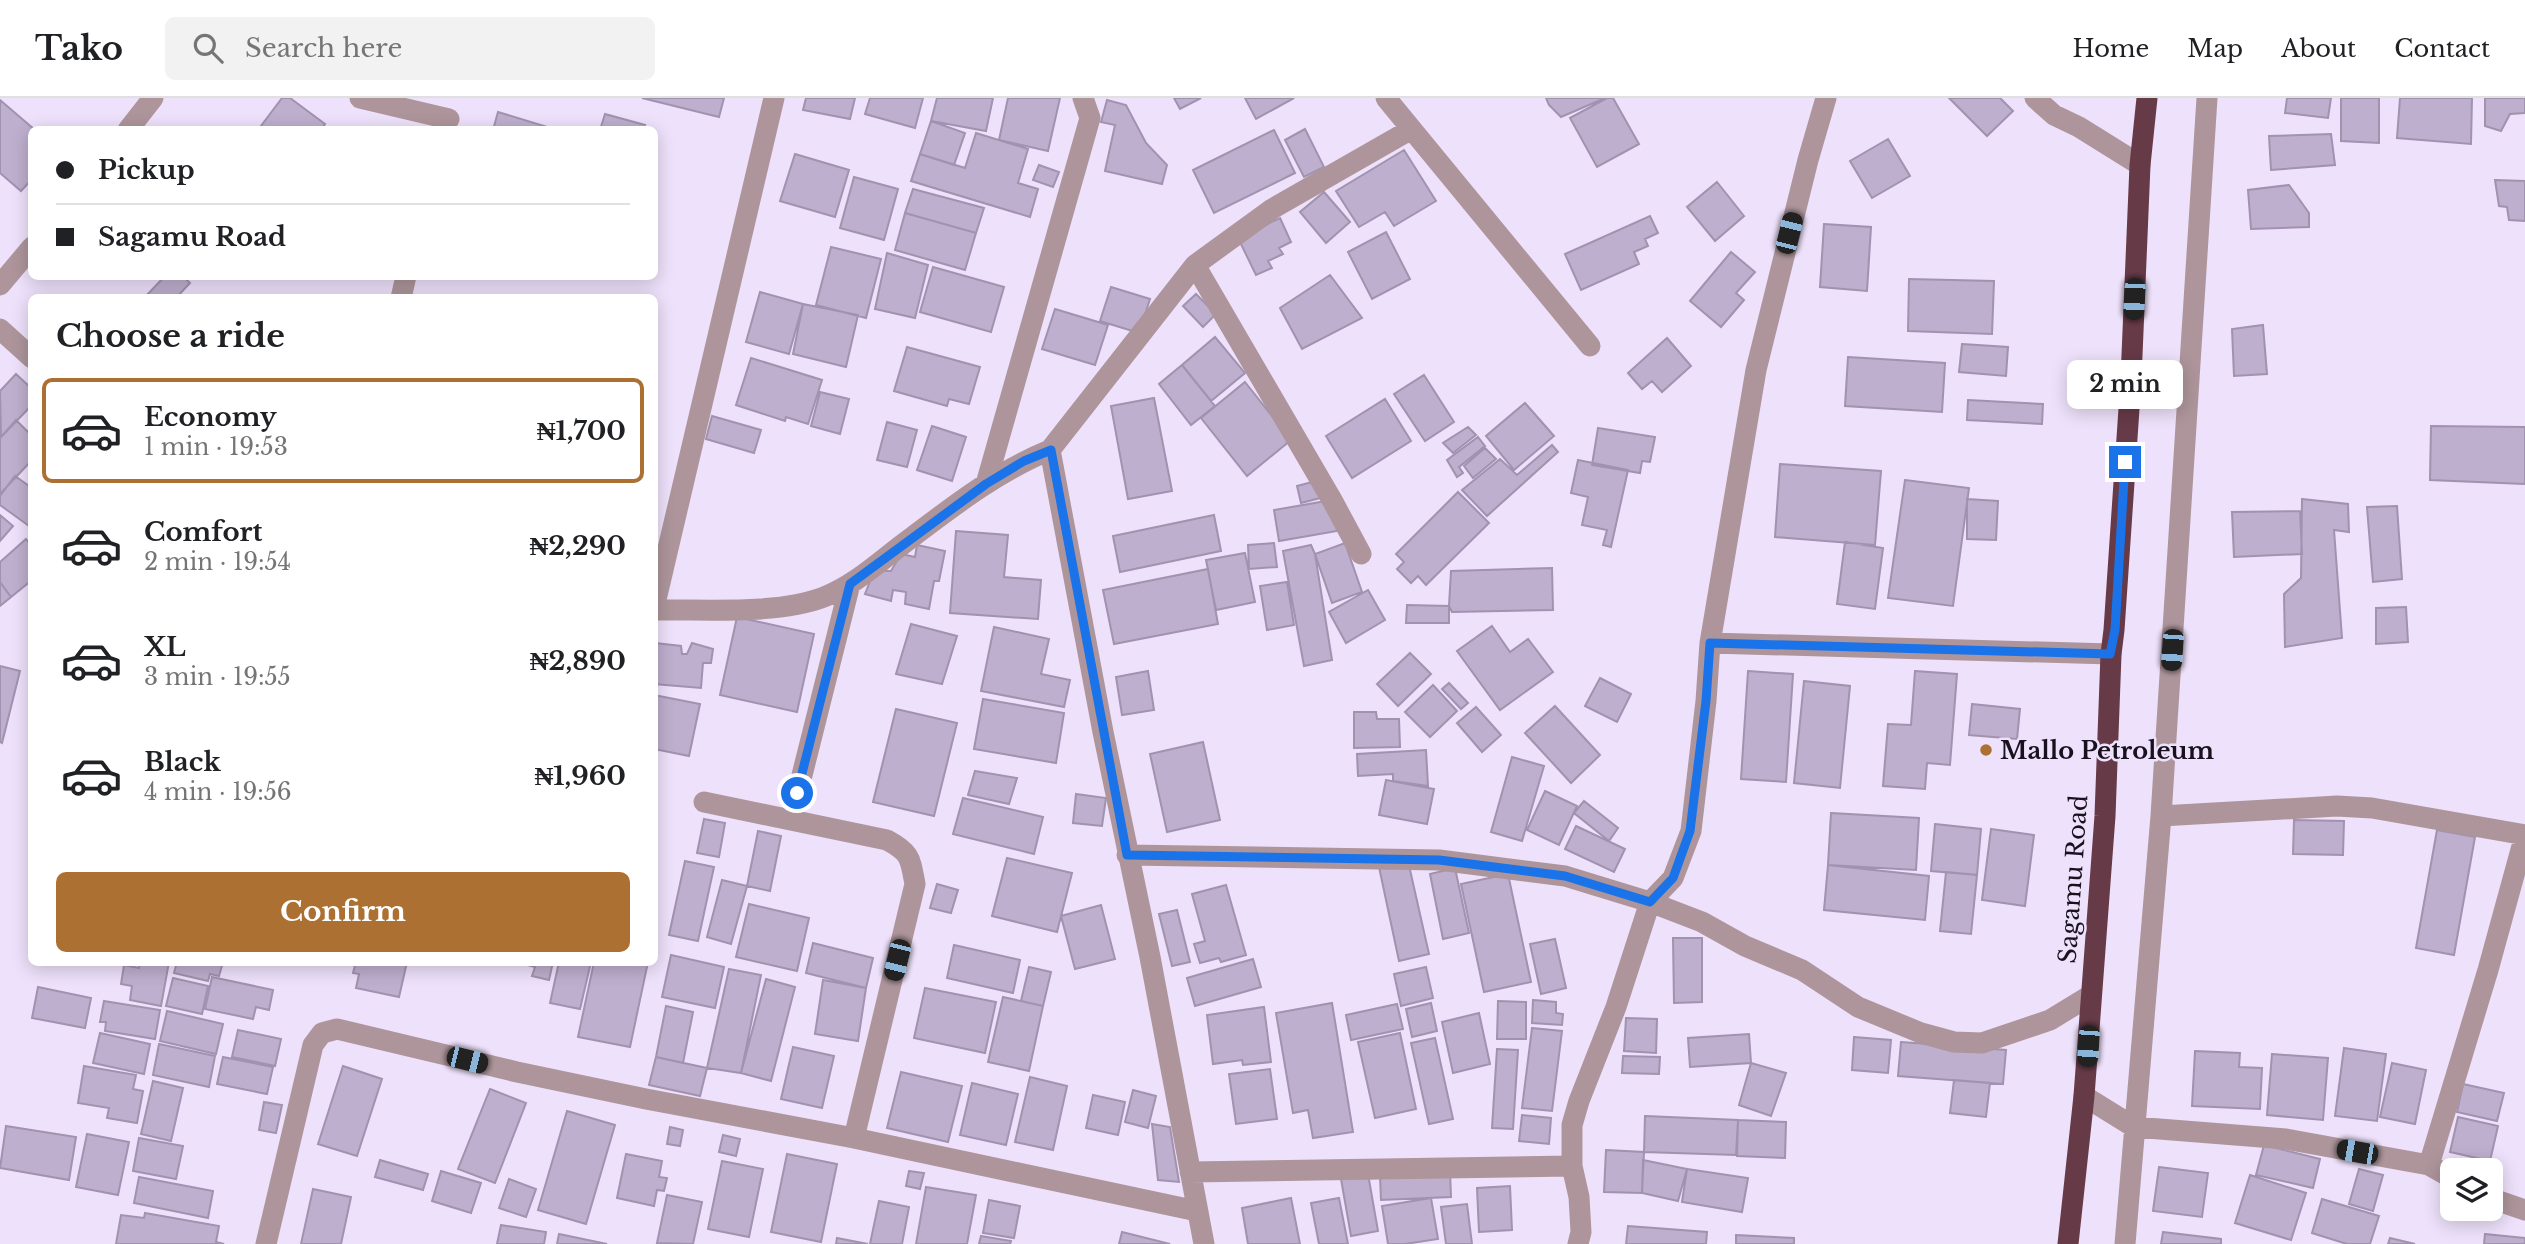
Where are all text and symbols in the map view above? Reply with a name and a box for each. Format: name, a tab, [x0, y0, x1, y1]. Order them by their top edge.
search box	[165, 17, 655, 80]
text: Tako	[35, 28, 123, 69]
icon: search	[189, 29, 227, 67]
text: Search here	[245, 32, 402, 64]
text: Home	[2073, 34, 2149, 63]
text: Map	[2187, 34, 2243, 63]
text: About	[2281, 34, 2356, 63]
text: Contact	[2394, 34, 2490, 63]
text: Pickup	[98, 154, 195, 186]
car	[1774, 210, 1805, 256]
text: Sagamu Road	[98, 221, 286, 253]
car	[2123, 277, 2146, 321]
text: Choose a ride	[56, 316, 285, 356]
callout: 2 min	[2067, 360, 2183, 410]
text: 2 min	[2089, 370, 2161, 398]
icon: car	[60, 399, 123, 462]
text: Economy	[144, 401, 277, 433]
text: ₦1,700	[537, 415, 626, 447]
text: 1 min · 19:53	[144, 433, 288, 461]
route end	[2109, 446, 2141, 478]
icon: car	[60, 514, 123, 577]
text: Comfort	[144, 516, 262, 548]
text: ₦2,290	[529, 530, 626, 562]
text: 2 min · 19:54	[144, 548, 291, 576]
car	[2161, 628, 2184, 672]
icon: car	[60, 629, 123, 692]
text: XL	[144, 631, 186, 663]
text: ₦2,890	[530, 645, 626, 677]
text: 3 min · 19:55	[144, 663, 291, 691]
place label: Mallo Petroleum	[2000, 736, 2215, 765]
marker: Mallo Petroleum	[1978, 742, 1994, 758]
icon: car	[60, 744, 123, 807]
text: Black	[144, 746, 221, 778]
text: ₦1,960	[534, 760, 626, 792]
route start	[781, 777, 813, 809]
text: 4 min · 19:56	[144, 778, 292, 806]
street label: Sagamu Road	[2053, 794, 2093, 964]
button: Confirm	[56, 872, 630, 952]
car	[882, 937, 913, 983]
car	[2077, 1024, 2100, 1068]
car	[445, 1045, 490, 1075]
car	[2335, 1138, 2380, 1166]
map controls	[2440, 1158, 2503, 1221]
button: layers	[2440, 1158, 2503, 1221]

